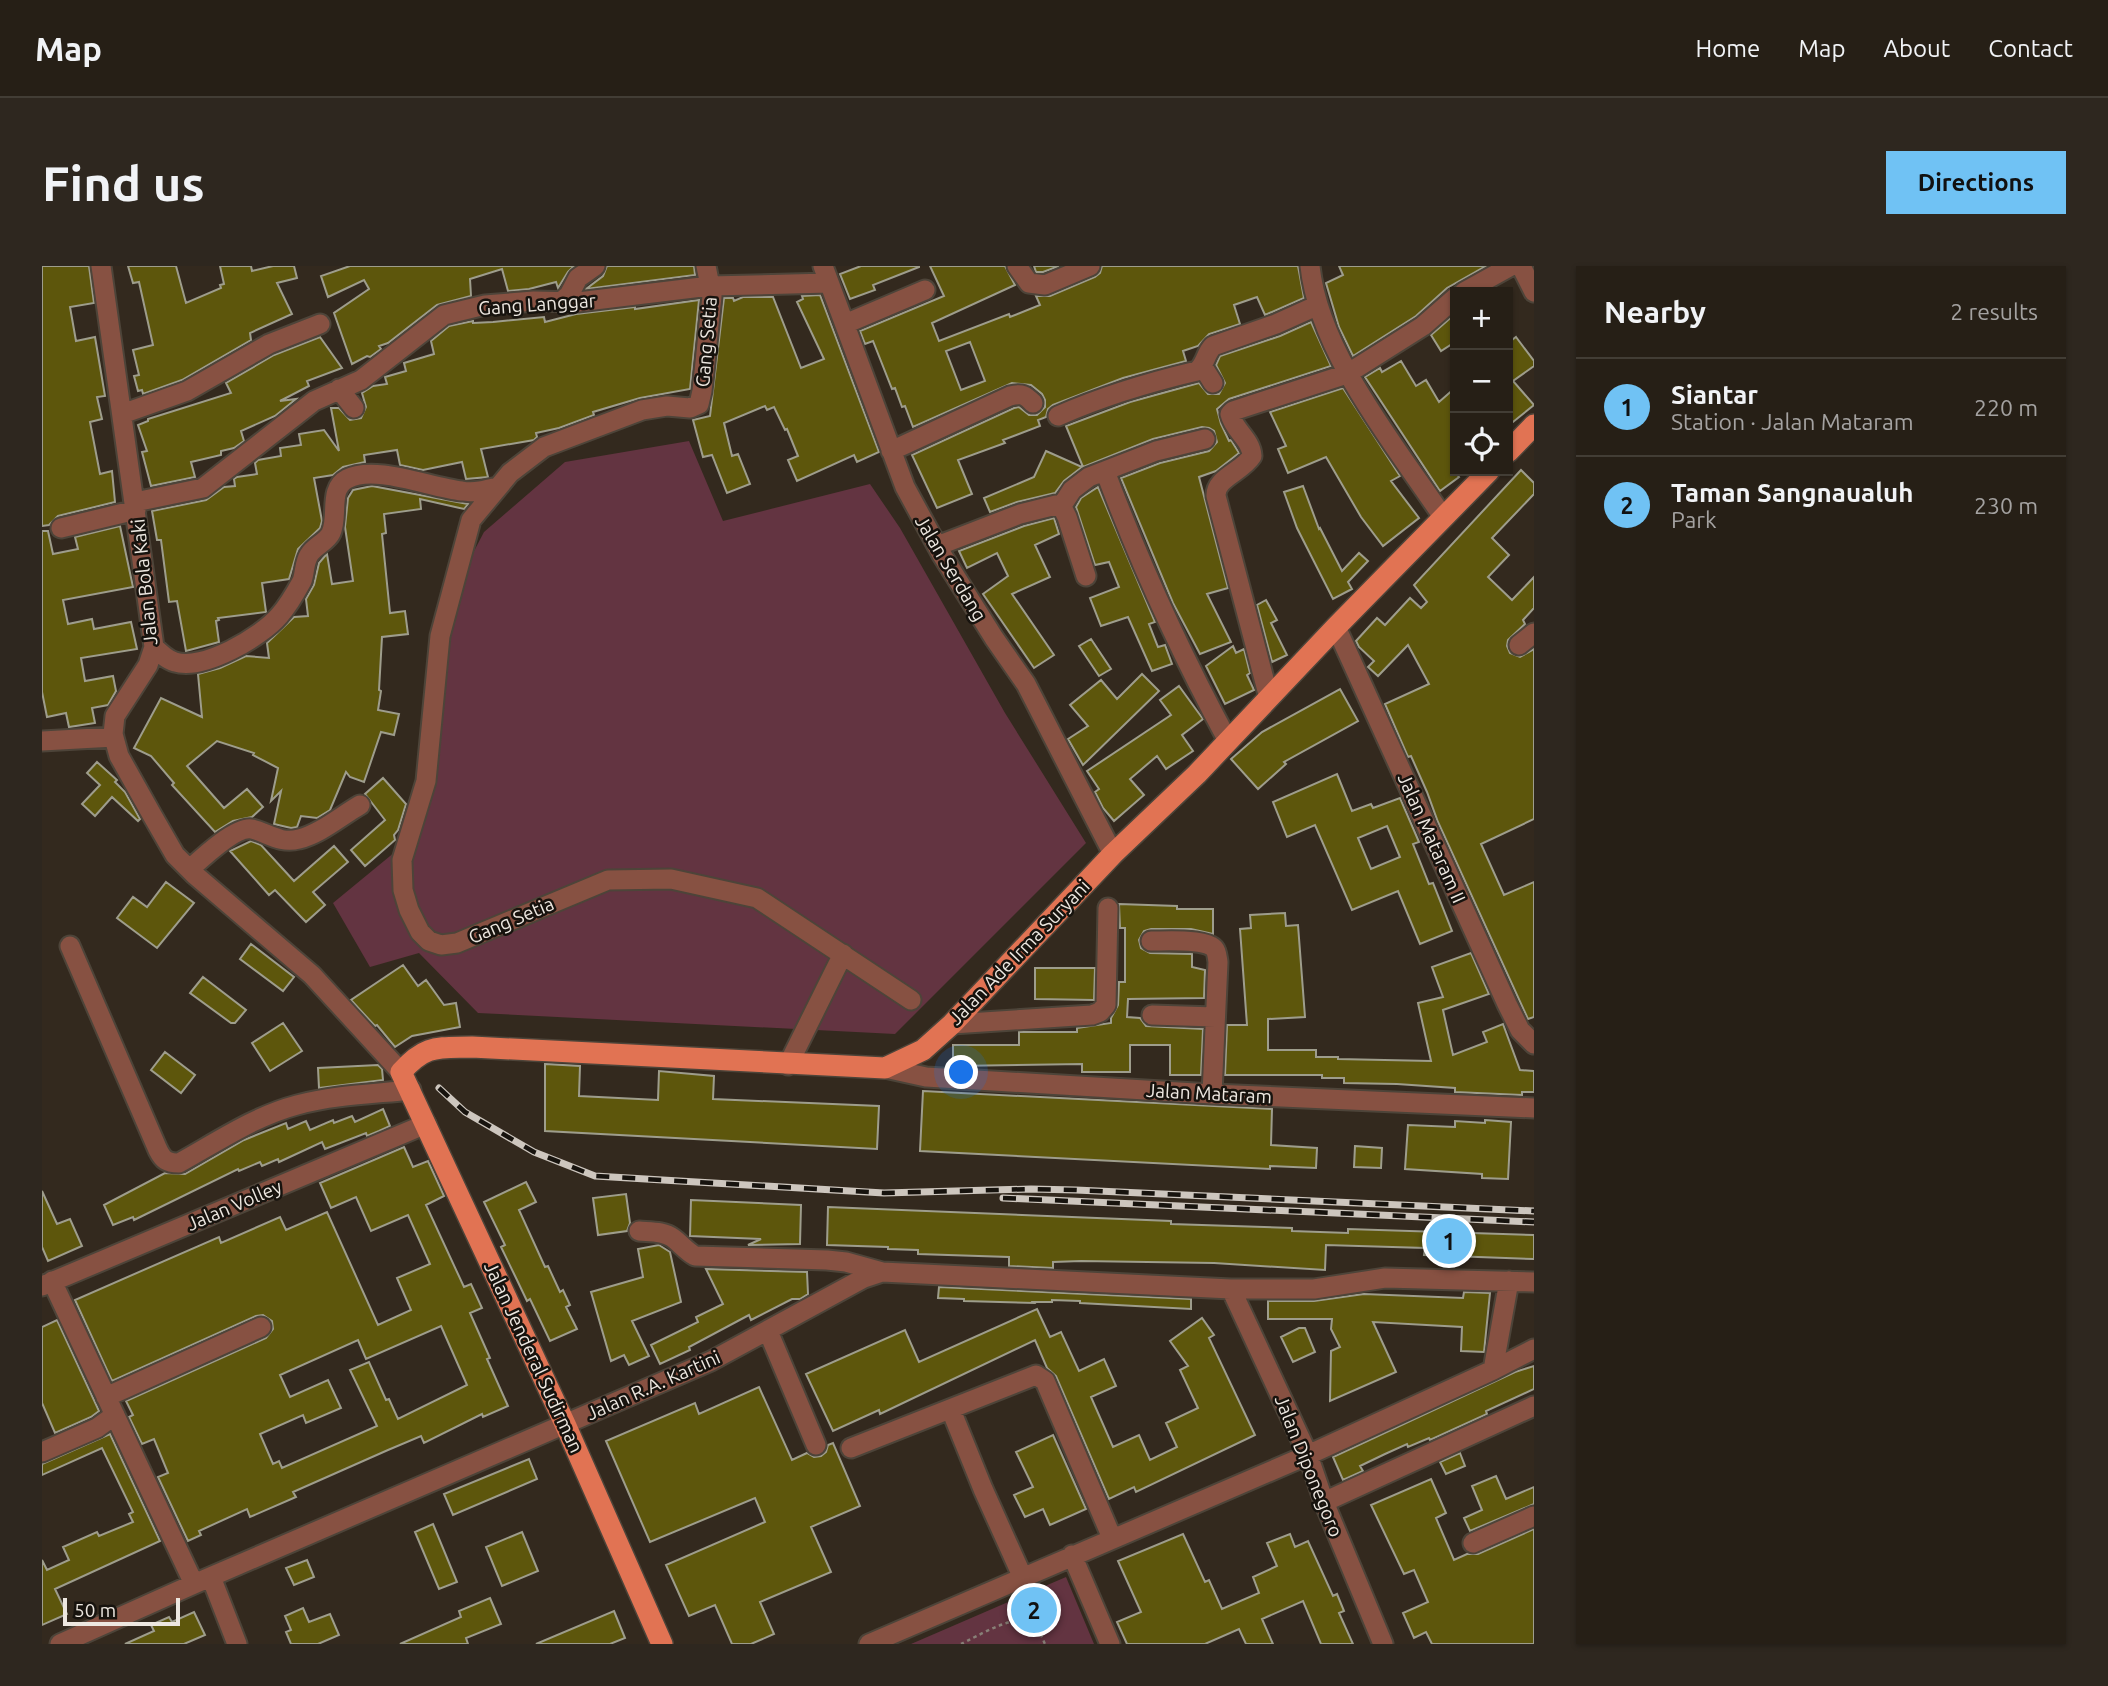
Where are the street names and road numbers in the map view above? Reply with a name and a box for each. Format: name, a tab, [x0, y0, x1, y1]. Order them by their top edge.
street label: Gang Langgar	[478, 289, 596, 319]
street label: Gang Setia	[691, 296, 721, 388]
street label: Jalan Serdang	[911, 511, 991, 625]
street label: Jalan Bola Kaki	[126, 518, 162, 646]
street label: Jalan Mataram II	[1393, 770, 1471, 906]
street label: Jalan Ade Irma Suryani	[944, 875, 1094, 1029]
street label: Gang Setia	[465, 892, 557, 948]
street label: Jalan Mataram	[1146, 1079, 1272, 1107]
street label: Jalan Volley	[183, 1175, 285, 1235]
street label: Jalan Jenderal Sudirman	[480, 1258, 588, 1456]
street label: Jalan R.A. Kartini	[583, 1346, 723, 1424]
street label: Jalan Diponegoro	[1271, 1392, 1347, 1540]

